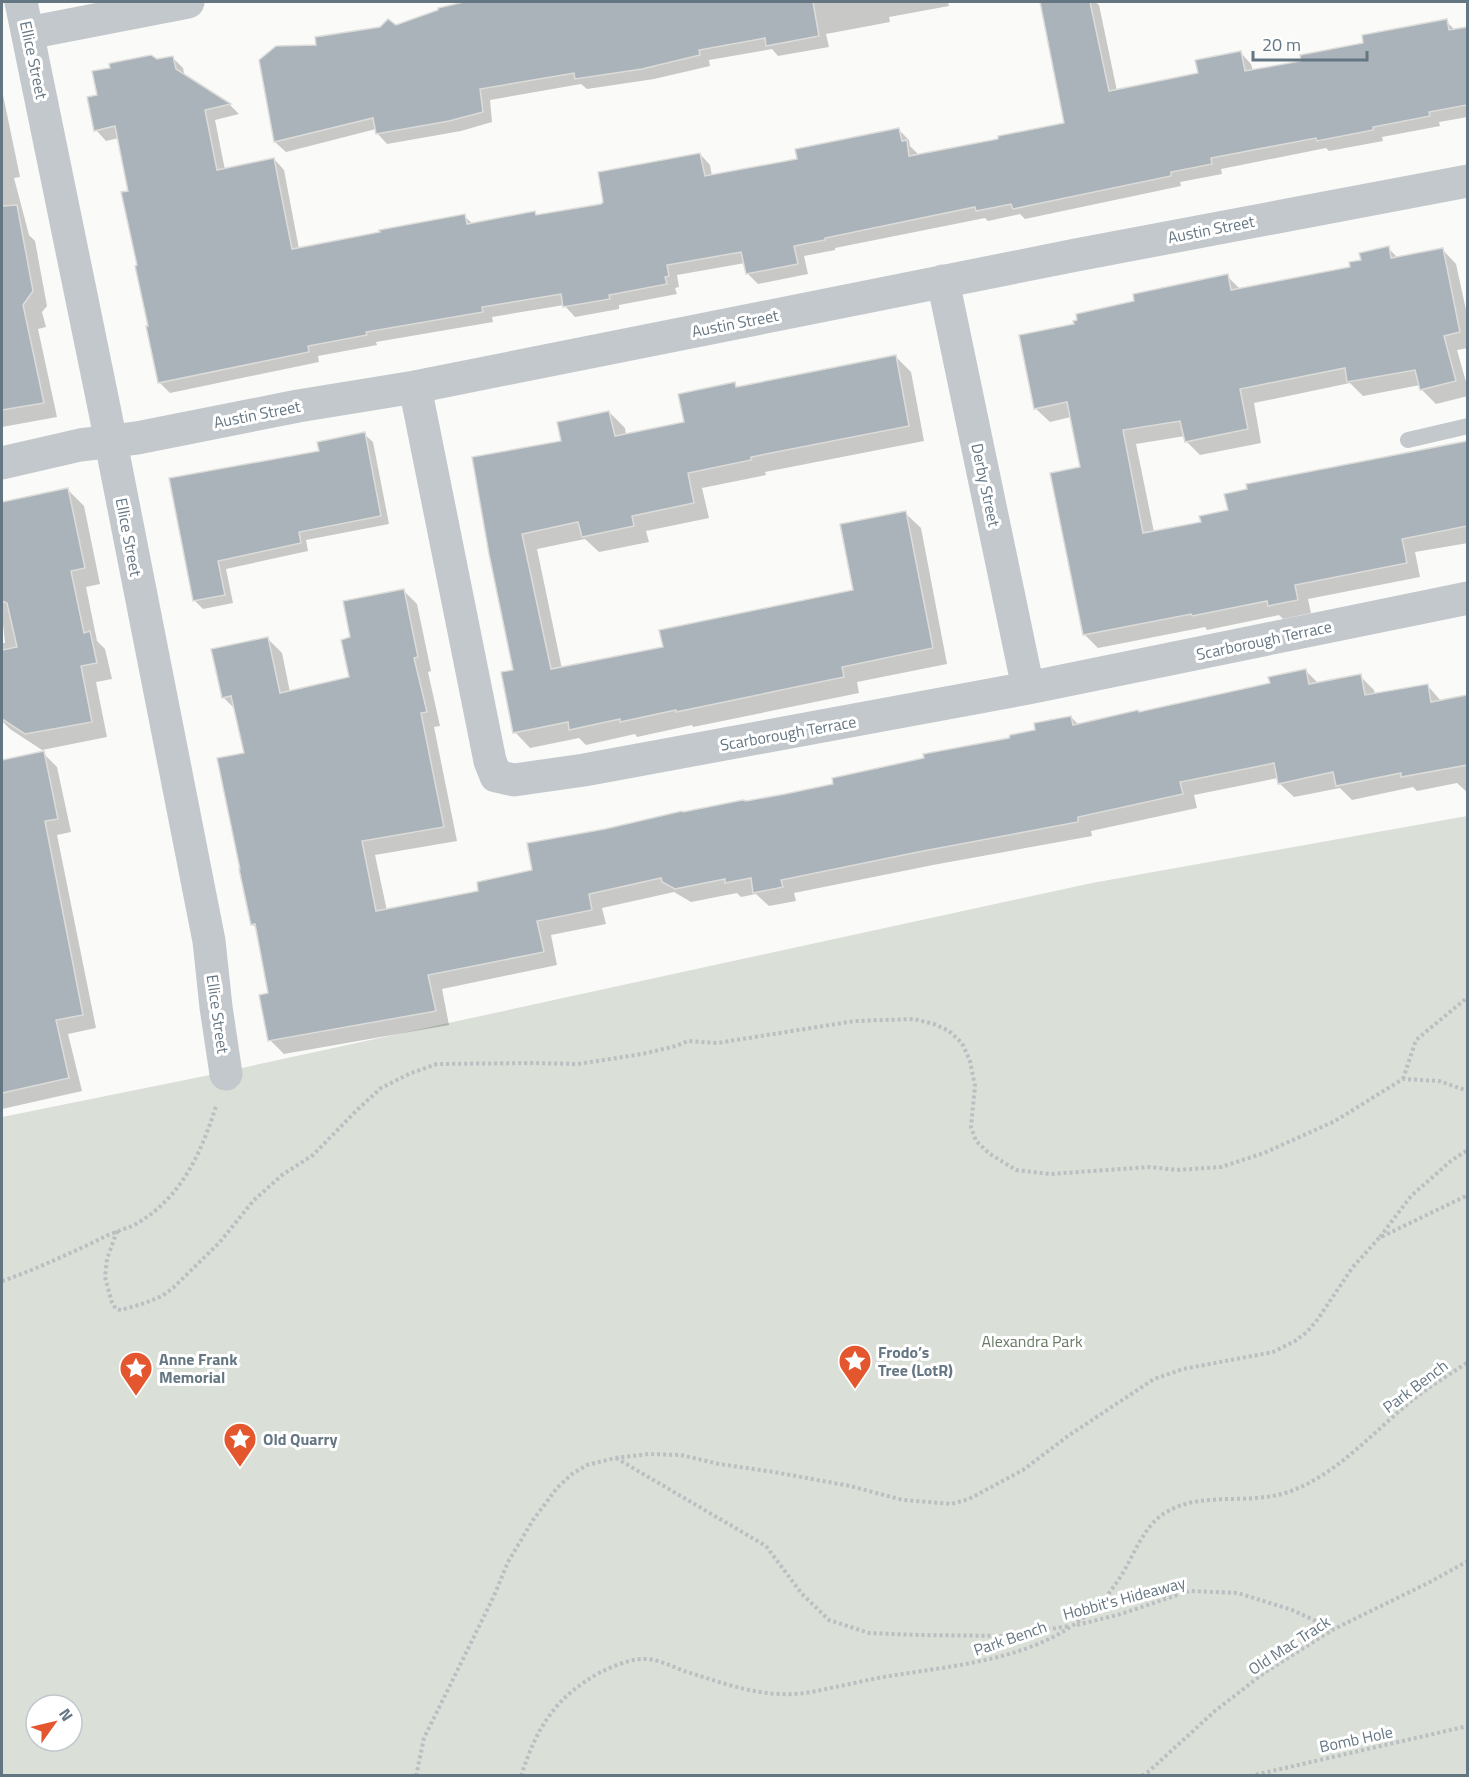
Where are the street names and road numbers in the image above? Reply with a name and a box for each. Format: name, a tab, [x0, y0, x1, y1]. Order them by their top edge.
street label: Ellice Street	[14, 19, 54, 102]
street label: Austin Street	[1166, 209, 1257, 249]
street label: Austin Street	[690, 303, 781, 343]
street label: Austin Street	[212, 394, 303, 434]
street label: Derby Street	[965, 441, 1007, 529]
street label: Ellice Street	[110, 496, 148, 579]
street label: Scarborough Terrace	[1194, 614, 1334, 666]
street label: Scarborough Terrace	[718, 709, 858, 757]
street label: Ellice Street	[201, 973, 235, 1055]
street label: Park Bench	[1377, 1353, 1453, 1419]
street label: Hobbit's Hideaway	[1060, 1570, 1188, 1626]
street label: Old Mac Track	[1243, 1609, 1335, 1681]
street label: Park Bench	[970, 1614, 1050, 1662]
street label: Bomb Hole	[1317, 1720, 1395, 1758]

